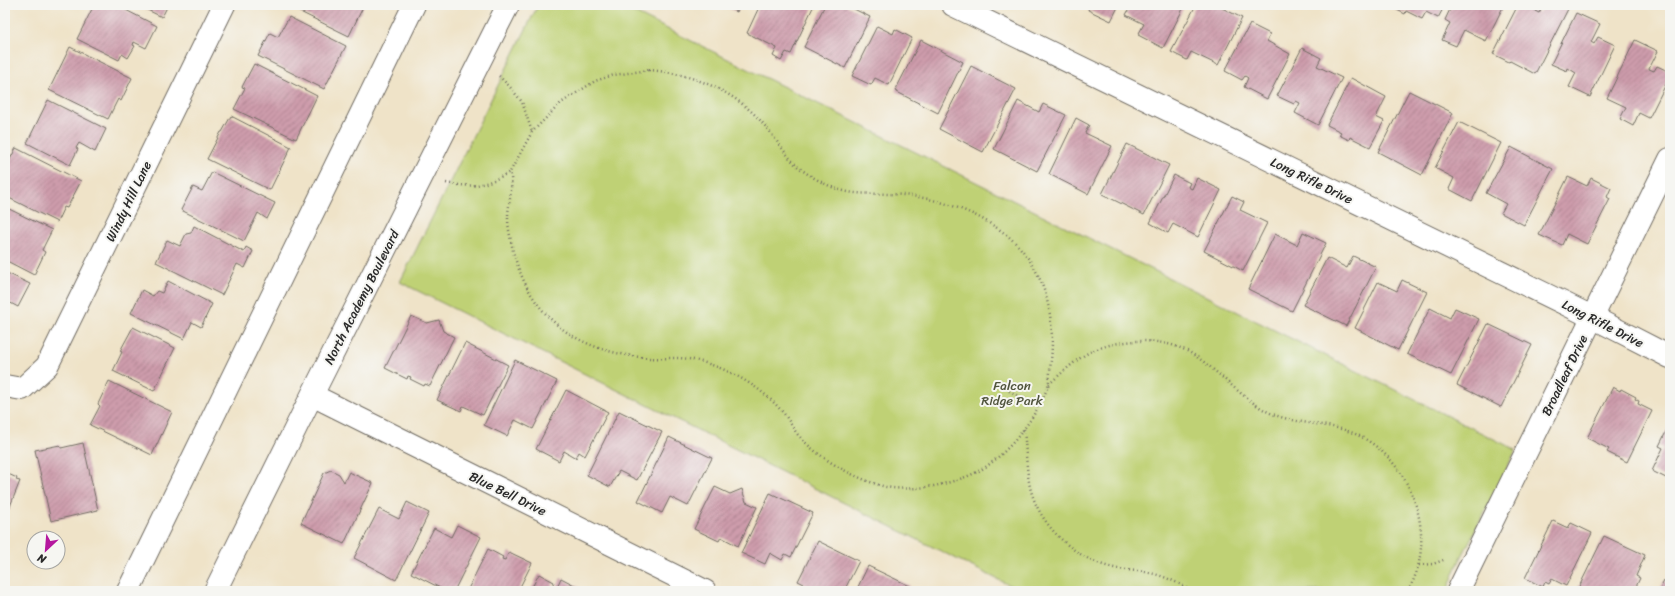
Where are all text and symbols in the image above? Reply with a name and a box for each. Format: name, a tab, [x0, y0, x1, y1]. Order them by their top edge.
street label: Long Rifle Drive	[1267, 151, 1357, 211]
street label: Windy Hill Lane	[99, 157, 158, 246]
street label: North Academy Boulevard	[317, 225, 406, 369]
street label: Long Rifle Drive	[1558, 293, 1648, 354]
street label: Broadleaf Drive	[1535, 331, 1594, 420]
park label: Falcon Ridge Park	[981, 374, 1043, 412]
street label: Blue Bell Drive	[465, 465, 551, 522]
north arrow	[26, 530, 66, 570]
text: N	[34, 548, 50, 569]

